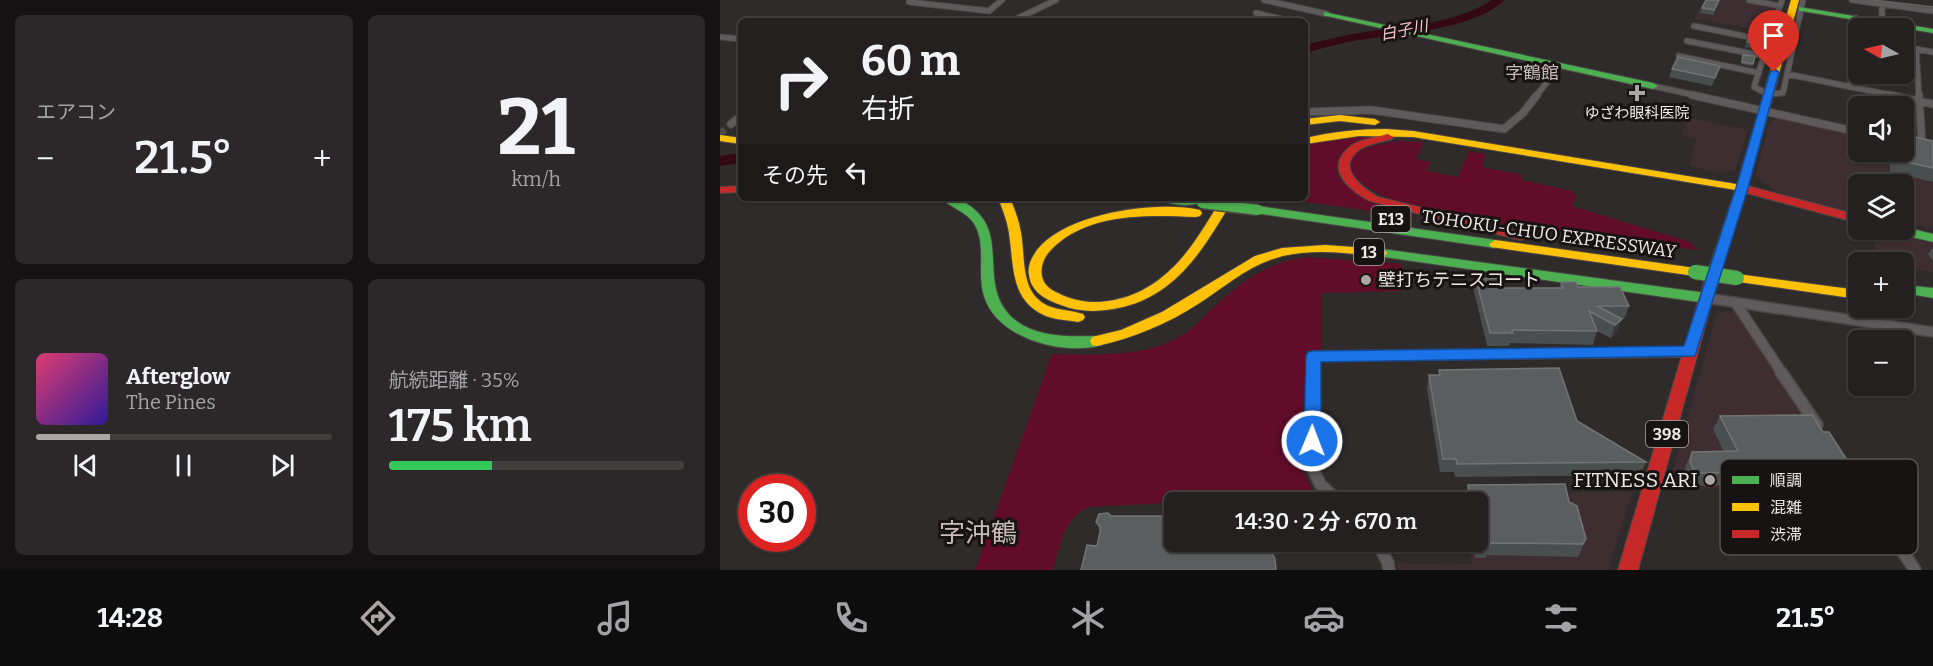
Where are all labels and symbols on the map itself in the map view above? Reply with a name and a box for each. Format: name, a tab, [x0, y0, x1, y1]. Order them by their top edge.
pin	[1748, 10, 1799, 72]
water label: 白子川	[1379, 16, 1431, 44]
north arrow	[1848, 18, 1914, 84]
district label: 字鶴館	[1505, 62, 1559, 84]
marker: ゆざわ眼科医院	[1628, 84, 1646, 102]
place label: ゆざわ眼科医院	[1584, 104, 1690, 122]
street label: TOHOKU-CHUO EXPRESSWAY	[1420, 205, 1678, 263]
road number: E13	[1372, 206, 1410, 232]
road number: 13	[1354, 239, 1384, 265]
place label: 壁打ちテニスコート	[1378, 269, 1540, 291]
marker: 壁打ちテニスコート	[1359, 273, 1373, 287]
position arrow	[1280, 409, 1344, 473]
road number: 398	[1646, 421, 1688, 447]
legend	[1720, 459, 1918, 555]
place label: FITNESS ARI	[1573, 467, 1698, 493]
text: 順調	[1770, 471, 1802, 490]
marker: FITNESS ARI	[1703, 473, 1717, 487]
speed limit sign: 30	[738, 474, 816, 552]
text: 混雑	[1770, 498, 1802, 517]
district label: 字沖鶴	[939, 518, 1017, 549]
text: 渋滞	[1770, 525, 1802, 544]

